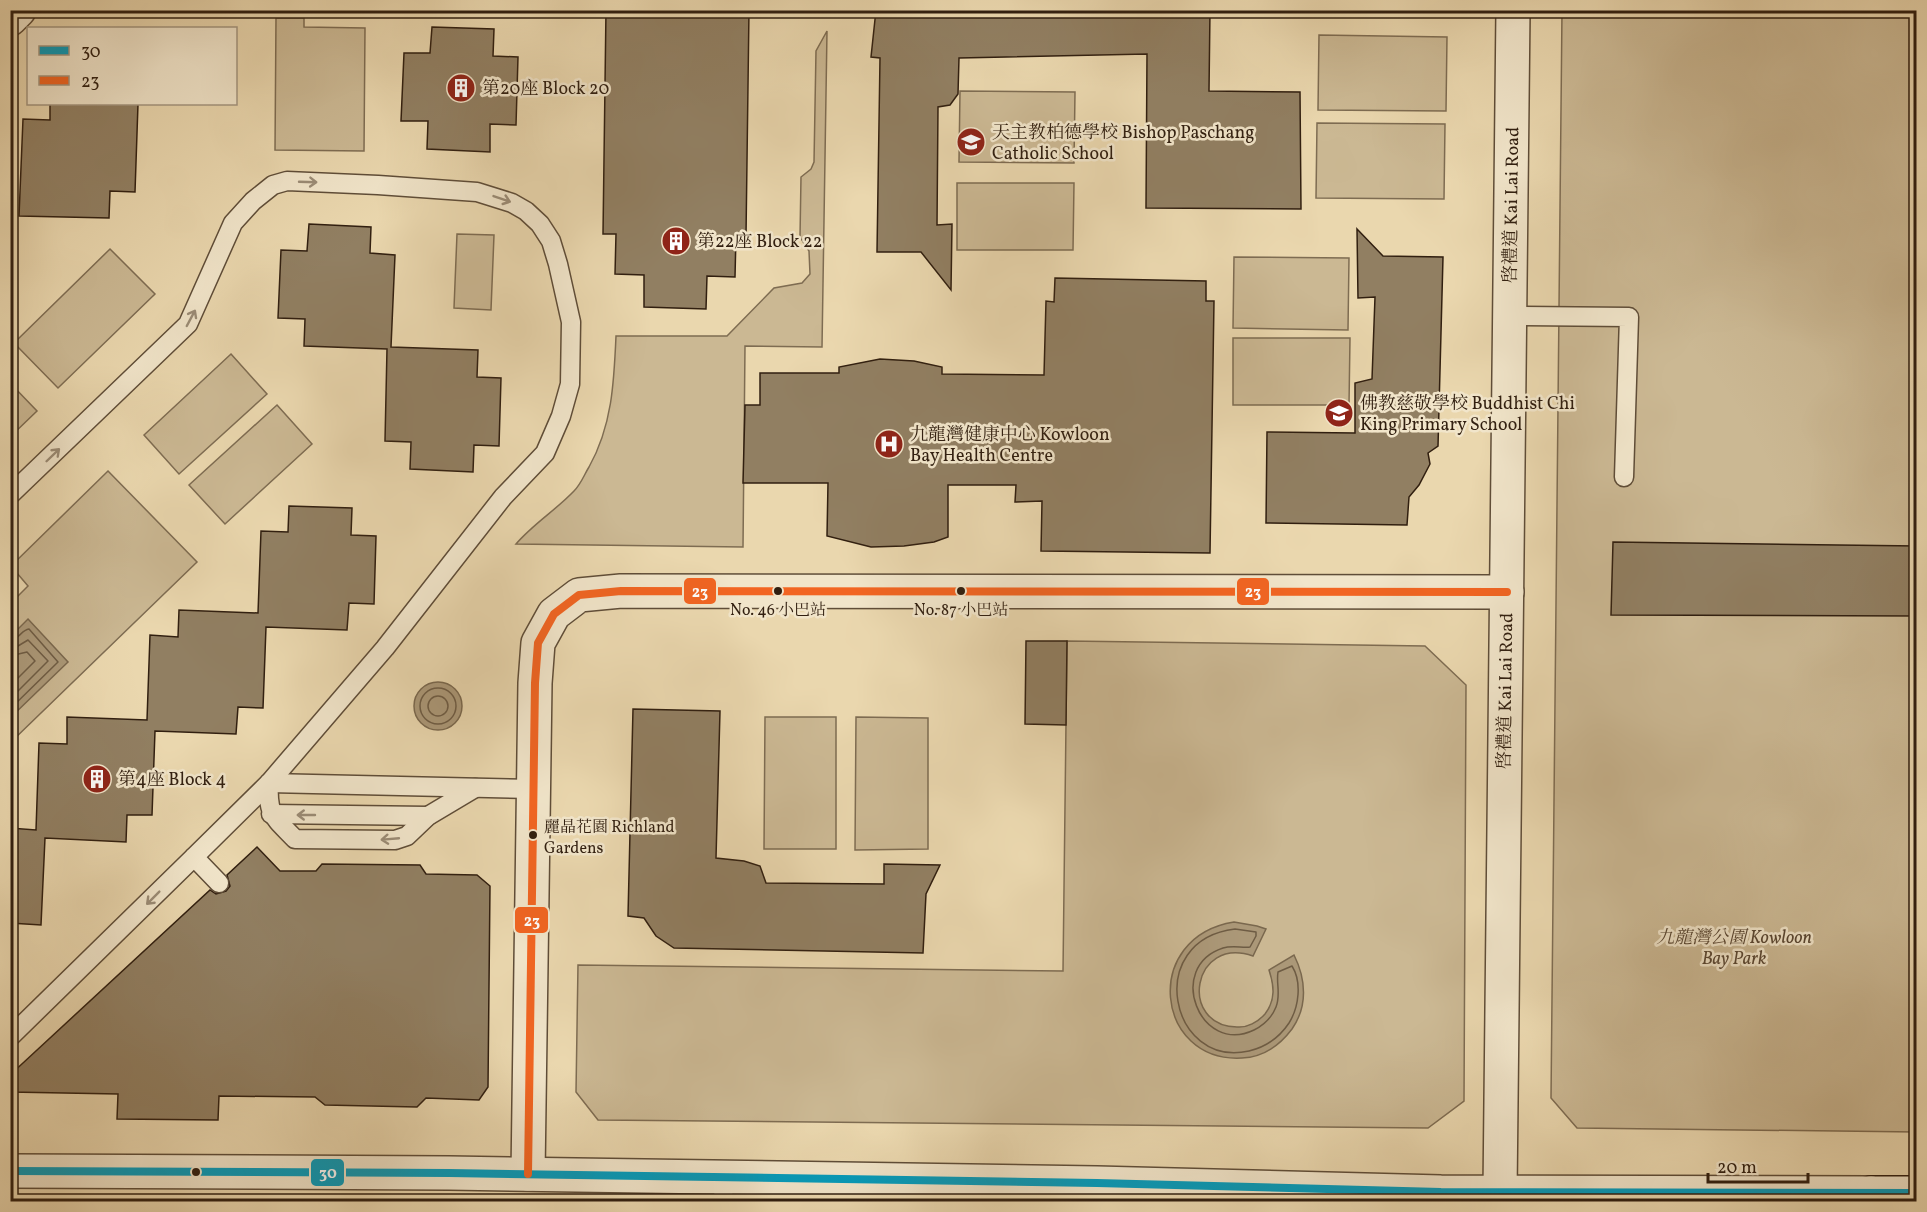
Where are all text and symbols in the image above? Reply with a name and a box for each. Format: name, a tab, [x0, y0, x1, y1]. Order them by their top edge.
legend	[27, 27, 237, 105]
text: 30	[81, 40, 101, 65]
text: 23	[81, 70, 99, 95]
building icon: 第20座 Block 20	[445, 72, 477, 104]
place label: 第20座 Block 20	[482, 77, 610, 102]
place label: 天主教柏德學校 Bishop Paschang Catholic School	[992, 121, 1255, 167]
school or university icon: 天主教柏德學校 Bishop Paschang Catholic School	[955, 126, 987, 158]
street label: 啓禮道 Kai Lai Road	[1499, 127, 1526, 283]
one-way arrow	[298, 177, 318, 188]
one-way arrow	[492, 195, 511, 206]
building icon: 第22座 Block 22	[660, 225, 692, 257]
place label: 第22座 Block 22	[697, 230, 822, 255]
one-way arrow	[185, 309, 197, 327]
place label: 佛教慈敬學校 Buddhist Chi King Primary School	[1360, 392, 1575, 438]
school or university icon: 佛教慈敬學校 Buddhist Chi King Primary School	[1323, 397, 1355, 429]
place label: 九龍灣健康中心 Kowloon Bay Health Centre	[910, 423, 1110, 469]
hospital icon: 九龍灣健康中心 Kowloon Bay Health Centre	[873, 428, 905, 460]
one-way arrow	[45, 447, 60, 462]
line badge: 23	[683, 577, 717, 605]
line badge: 23	[1236, 577, 1270, 606]
text: 23	[692, 582, 708, 604]
text: 23	[1245, 582, 1261, 604]
marker: No. 46 小巴站	[772, 585, 784, 597]
marker: No. 87 小巴站	[955, 585, 967, 597]
place label: No. 46 小巴站	[730, 600, 826, 622]
place label: No. 87 小巴站	[914, 600, 1008, 622]
street label: 啓禮道 Kai Lai Road	[1493, 613, 1520, 769]
building icon: 第4座 Block 4	[81, 763, 113, 795]
place label: 第4座 Block 4	[118, 768, 226, 793]
one-way arrow	[297, 809, 317, 821]
place label: 麗晶花園 Richland Gardens	[544, 817, 675, 860]
marker: 麗晶花園 Richland Gardens	[527, 829, 539, 841]
one-way arrow	[381, 834, 401, 845]
one-way arrow	[145, 890, 160, 905]
line badge: 23	[514, 906, 549, 934]
text: 23	[524, 911, 540, 933]
park label: 九龍灣公園 Kowloon Bay Park	[1656, 926, 1812, 972]
scale bar	[1708, 1146, 1808, 1184]
text: 20 m	[1717, 1156, 1757, 1181]
line badge: 30	[310, 1158, 345, 1187]
text: 30	[319, 1163, 337, 1185]
unlabelled marker	[190, 1166, 202, 1178]

